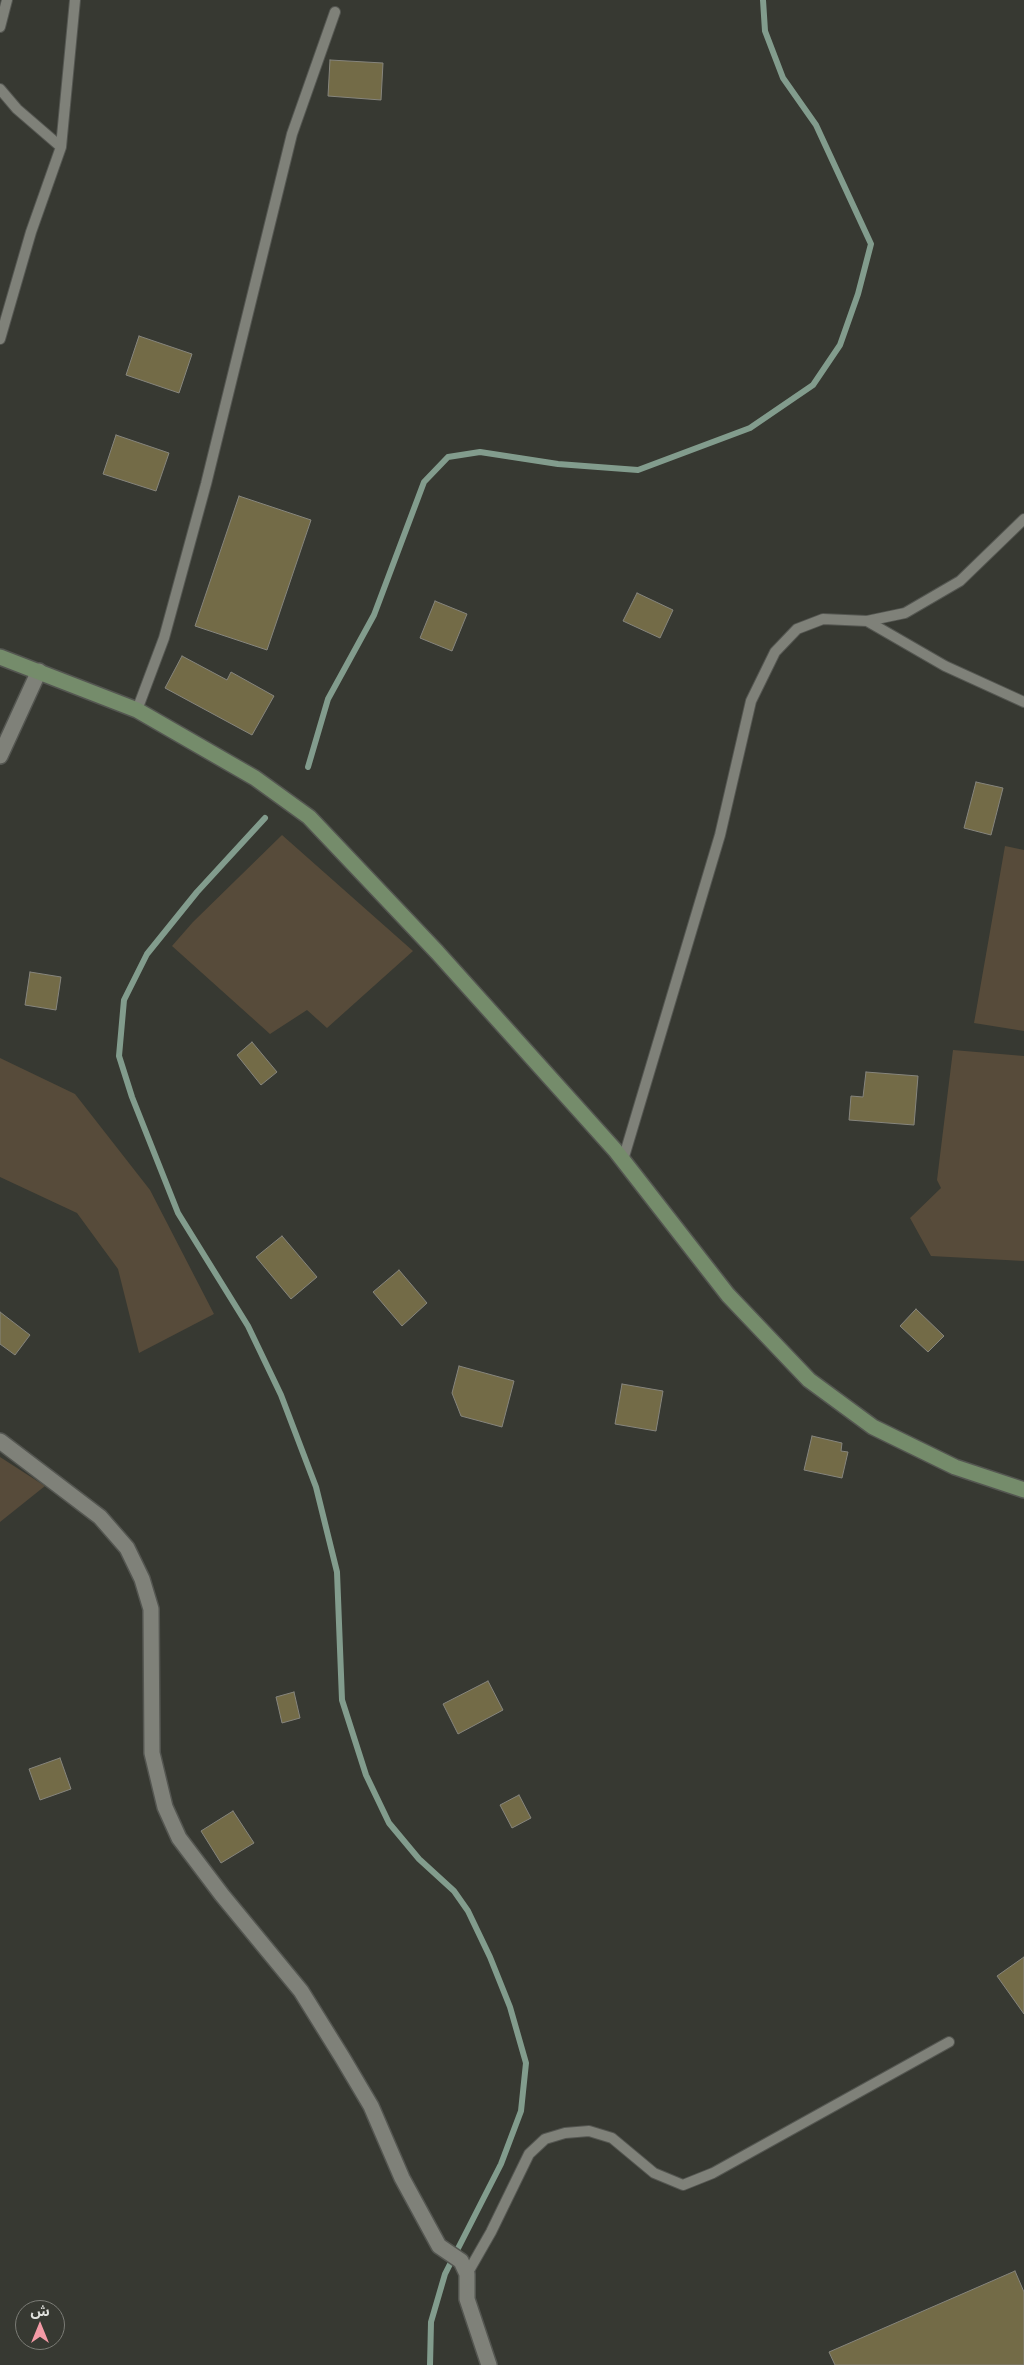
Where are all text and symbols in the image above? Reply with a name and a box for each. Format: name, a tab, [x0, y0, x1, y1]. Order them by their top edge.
north arrow	[15, 2300, 65, 2350]
text: ش	[30, 2302, 50, 2320]

